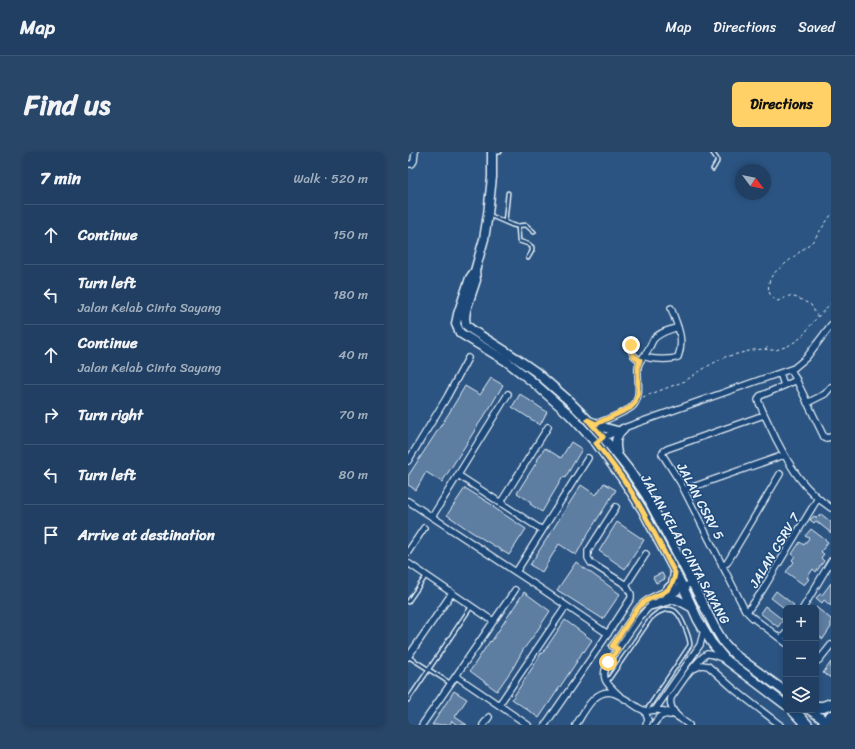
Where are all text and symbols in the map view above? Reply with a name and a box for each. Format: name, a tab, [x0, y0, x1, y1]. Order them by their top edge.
text: Map	[20, 11, 55, 44]
text: Map	[665, 15, 691, 40]
text: Directions	[713, 15, 776, 40]
text: Saved	[798, 15, 835, 40]
text: Find us	[24, 80, 111, 129]
button: Directions	[732, 82, 831, 127]
text: 7 min	[40, 163, 81, 193]
north arrow	[735, 164, 771, 200]
text: Walk · 520 m	[294, 167, 368, 190]
text: Continue	[78, 222, 138, 248]
text: 150 m	[333, 223, 368, 246]
icon: ahead	[40, 224, 62, 246]
text: Turn left	[78, 270, 136, 296]
text: 180 m	[333, 283, 368, 306]
icon: left	[40, 284, 62, 306]
text: Jalan Kelab Cinta Sayang	[78, 296, 221, 319]
text: Continue	[78, 330, 138, 356]
route end	[622, 336, 640, 354]
text: 40 m	[338, 343, 368, 366]
icon: ahead	[40, 344, 62, 366]
text: Jalan Kelab Cinta Sayang	[78, 356, 221, 379]
text: Turn right	[78, 402, 143, 428]
text: 70 m	[339, 403, 368, 426]
icon: right	[40, 404, 62, 426]
street label: JALAN CSRV 5	[670, 458, 731, 544]
text: Turn left	[78, 462, 136, 488]
text: 80 m	[339, 463, 368, 486]
icon: left	[40, 464, 62, 486]
street label: JALAN KELAB CINTA SAYANG	[634, 469, 736, 628]
street label: JALAN CSRV 7	[742, 507, 807, 593]
text: Arrive at destination	[78, 522, 215, 548]
icon: arrive	[40, 524, 62, 546]
map controls	[783, 605, 819, 713]
button: +	[783, 605, 819, 641]
button: −	[783, 641, 819, 677]
route start	[599, 653, 617, 671]
button: layers	[783, 677, 819, 713]

